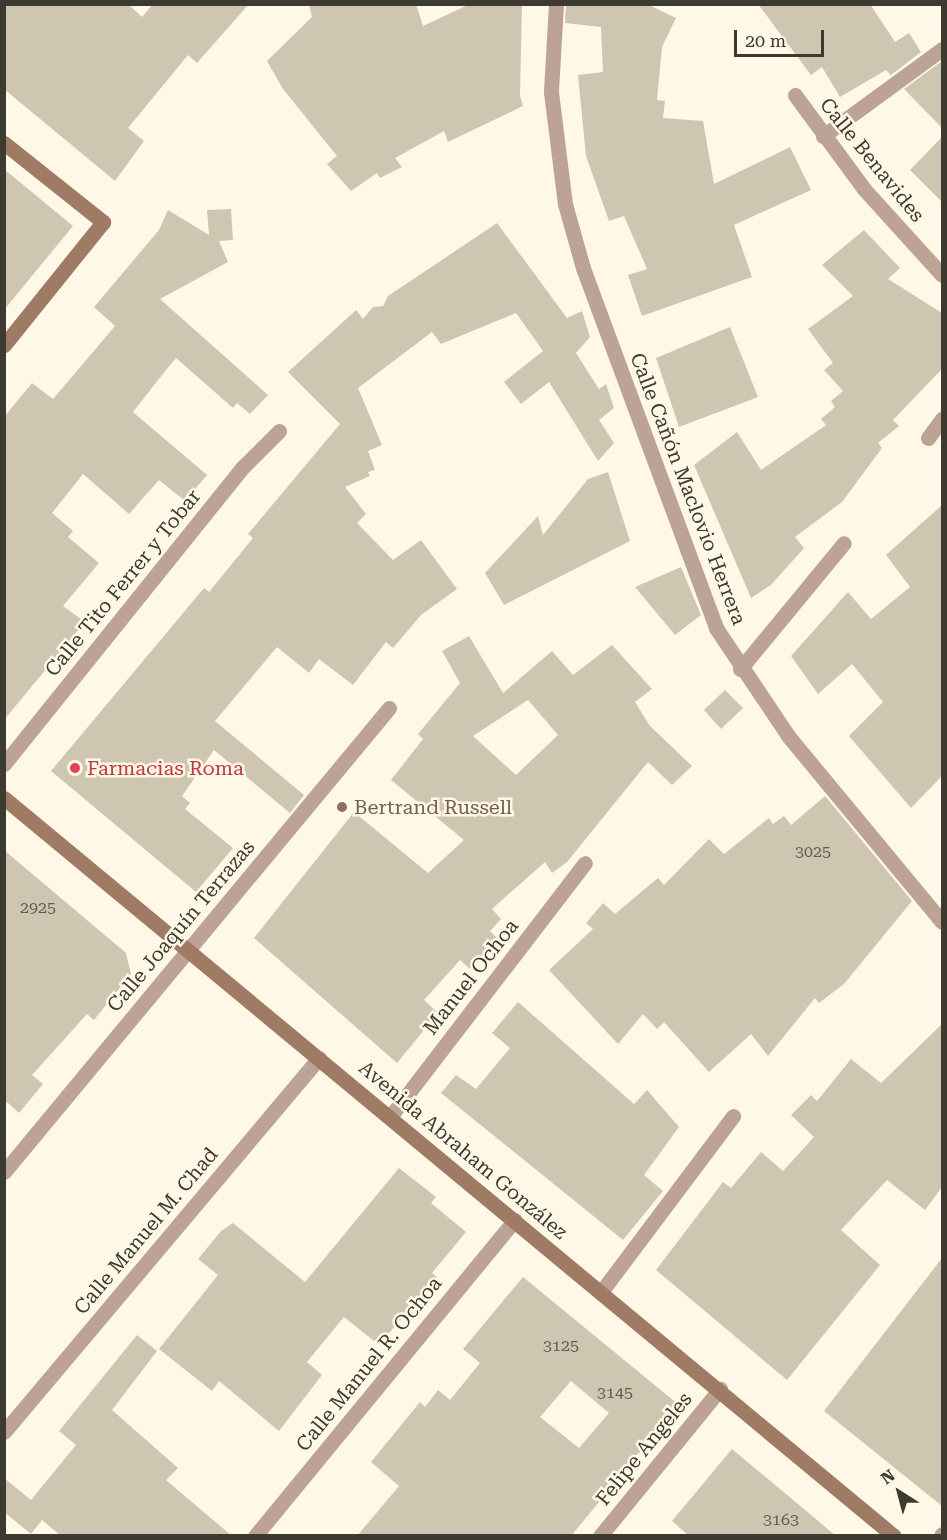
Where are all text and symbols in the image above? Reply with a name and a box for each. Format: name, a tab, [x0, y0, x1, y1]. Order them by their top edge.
scale bar	[737, 18, 827, 56]
text: 20 m	[745, 30, 786, 51]
street label: Calle Benavides	[815, 93, 929, 227]
street label: Calle Cañón Maclovio Herrera	[625, 350, 751, 628]
street label: Calle Tito Ferrer y Tobar	[40, 485, 206, 681]
place label: Farmacias Roma	[87, 756, 244, 780]
marker: Farmacias Roma	[68, 761, 82, 775]
place label: Bertrand Russell	[354, 795, 512, 819]
marker: Bertrand Russell	[335, 800, 349, 814]
street label: Calle Joaquín Terrazas	[102, 835, 260, 1017]
house number: 3025	[795, 842, 831, 862]
house number: 2925	[20, 898, 56, 918]
street label: Manuel Ochoa	[418, 914, 524, 1040]
street label: Avenida Abraham González	[354, 1056, 572, 1244]
street label: Calle Manuel M. Chad	[69, 1143, 223, 1319]
street label: Calle Manuel R. Ochoa	[291, 1272, 447, 1456]
house number: 3125	[543, 1336, 579, 1356]
house number: 3145	[597, 1383, 633, 1403]
street label: Felipe Angeles	[591, 1388, 697, 1510]
north arrow	[869, 1462, 929, 1522]
text: N	[878, 1466, 899, 1488]
house number: 3163	[763, 1510, 799, 1530]

